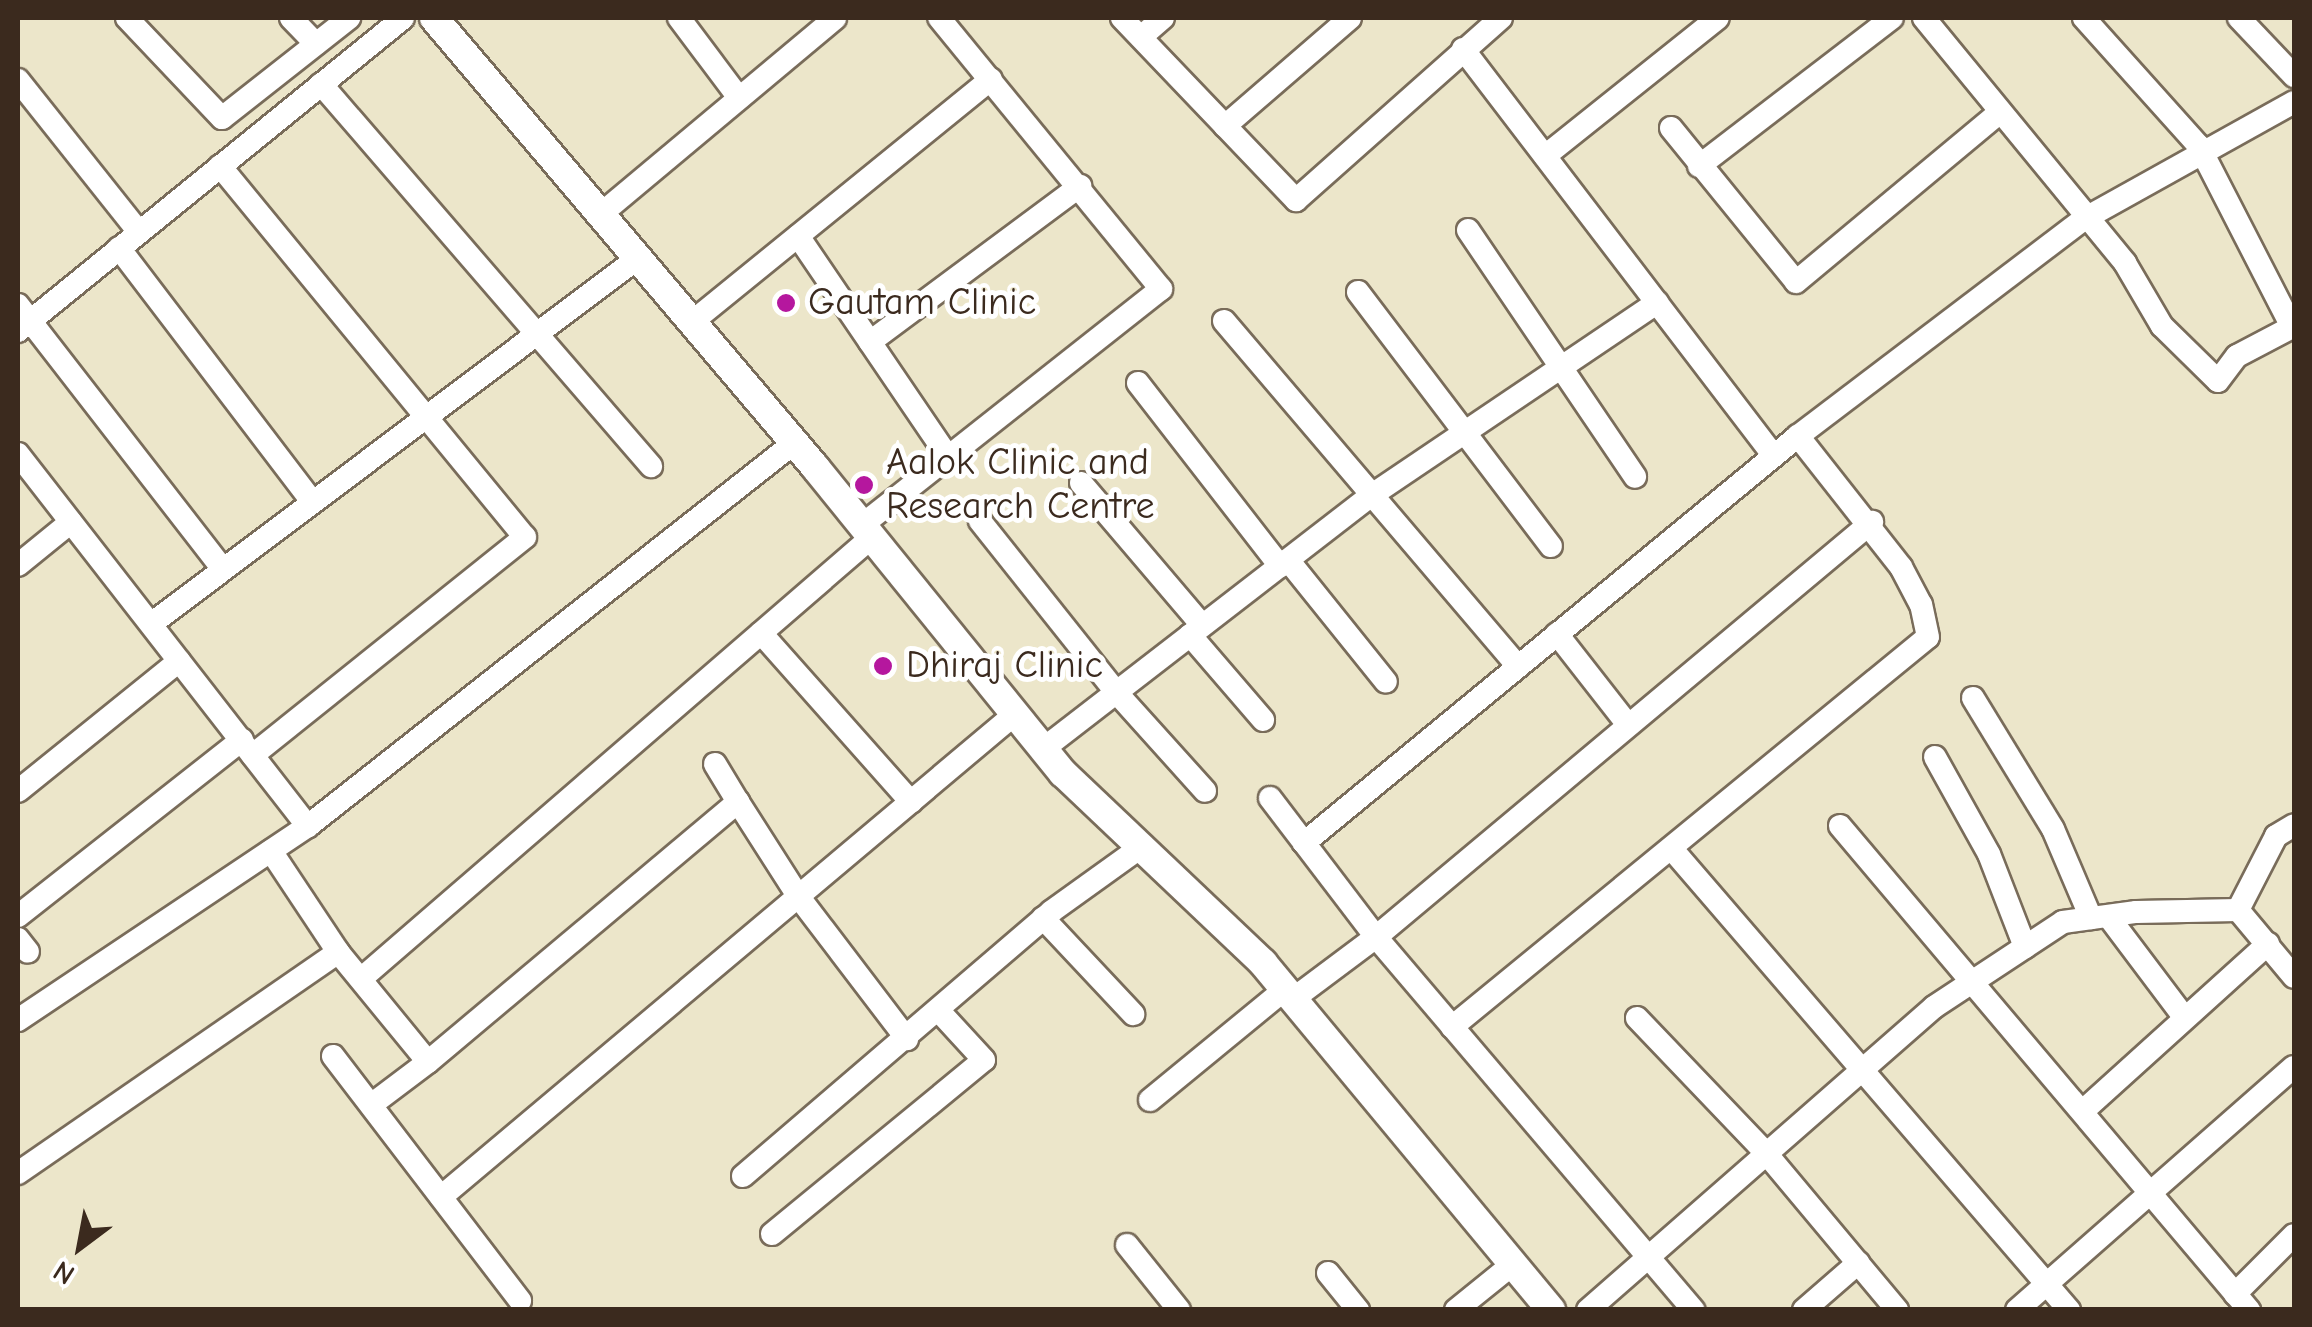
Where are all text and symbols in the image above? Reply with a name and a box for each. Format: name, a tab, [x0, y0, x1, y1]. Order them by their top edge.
place label: Gautam Clinic	[808, 280, 1036, 326]
marker: Gautam Clinic	[773, 290, 799, 316]
place label: Aalok Clinic and Research Centre	[886, 440, 1155, 530]
marker: Aalok Clinic and Research Centre	[851, 472, 877, 498]
place label: Dhiraj Clinic	[906, 643, 1103, 689]
marker: Dhiraj Clinic	[870, 653, 896, 679]
north arrow	[30, 1197, 130, 1297]
text: N	[48, 1254, 80, 1291]

